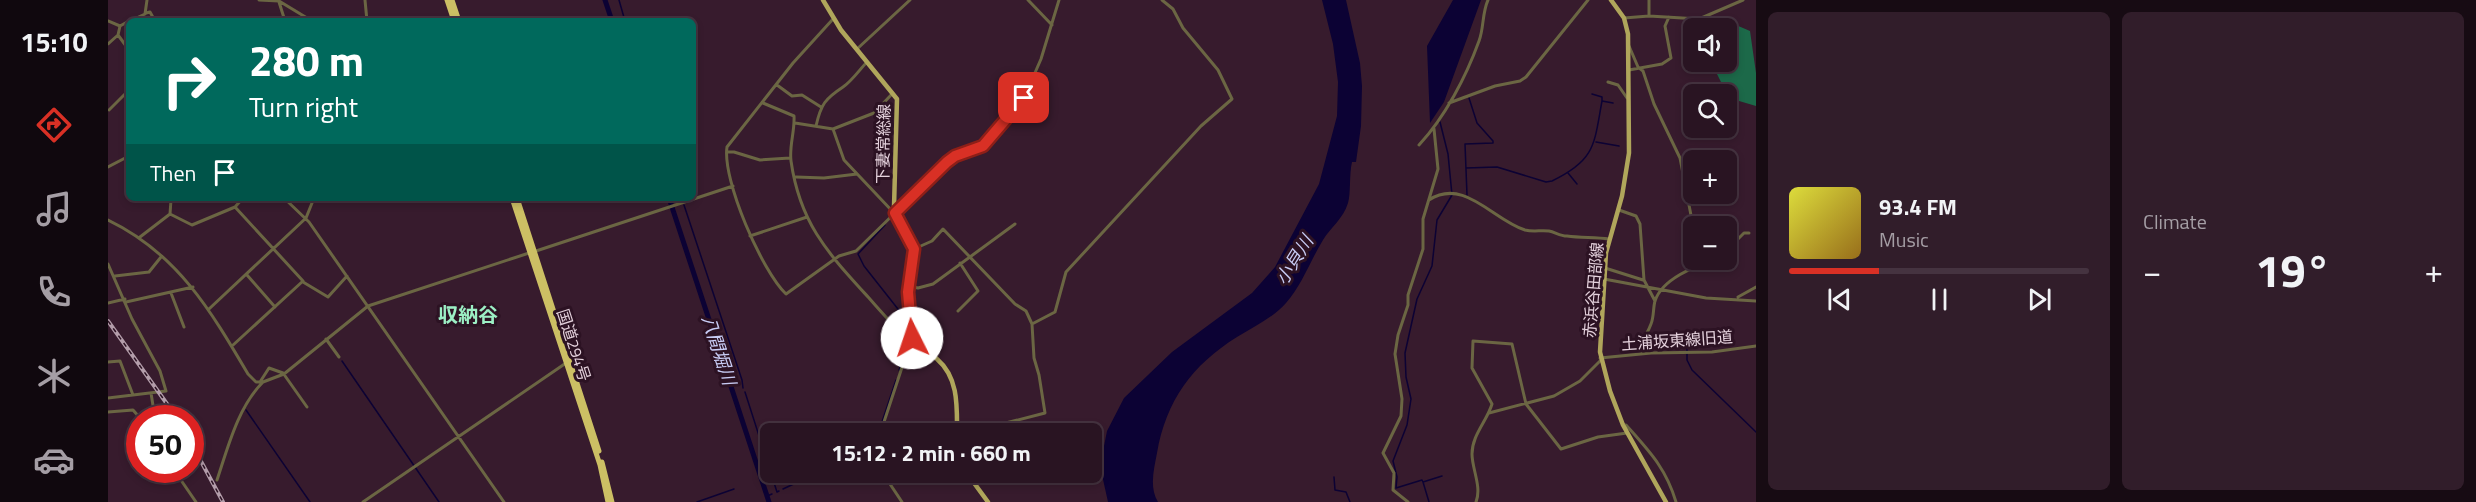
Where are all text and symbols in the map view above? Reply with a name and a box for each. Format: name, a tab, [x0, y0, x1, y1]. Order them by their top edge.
map controls	[1683, 18, 1737, 270]
button: sound	[1683, 18, 1737, 72]
text: 15:10	[20, 21, 88, 62]
text: 280 m	[249, 28, 364, 92]
icon: right	[150, 42, 228, 120]
pin	[998, 72, 1049, 123]
icon: arrive	[1007, 81, 1040, 114]
button: search	[1683, 84, 1737, 138]
text: Turn right	[249, 86, 358, 127]
icon: directions	[33, 104, 75, 146]
street label: 下妻常総線	[870, 104, 896, 184]
button: +	[1683, 150, 1737, 204]
text: Then	[150, 156, 196, 190]
icon: arrive	[208, 156, 241, 189]
icon: music	[33, 188, 75, 230]
text: 93.4 FM	[1879, 190, 1957, 224]
text: Climate	[2143, 206, 2207, 237]
button: −	[1683, 216, 1737, 270]
text: Music	[1879, 224, 1929, 255]
water label: 小貝川	[1268, 228, 1321, 290]
text: 19°	[2255, 236, 2331, 304]
street label: 赤浜谷田部線	[1577, 241, 1609, 339]
text: −	[2143, 246, 2161, 296]
text: +	[2425, 246, 2443, 296]
icon: phone	[33, 271, 75, 313]
icon: previous	[1823, 283, 1856, 316]
icon: pause	[1923, 283, 1956, 316]
icon: next	[2023, 283, 2056, 316]
district label: 収納谷	[438, 299, 498, 330]
street label: 国道294号	[551, 306, 597, 384]
position arrow	[880, 306, 944, 370]
water label: 八間堀川	[695, 312, 744, 390]
street label: 土浦坂東線旧道	[1620, 324, 1734, 356]
icon: climate	[33, 355, 75, 397]
speed limit sign: 50	[126, 405, 204, 483]
text: 15:12 · 2 min · 660 m	[831, 436, 1031, 470]
icon: car	[33, 439, 75, 481]

